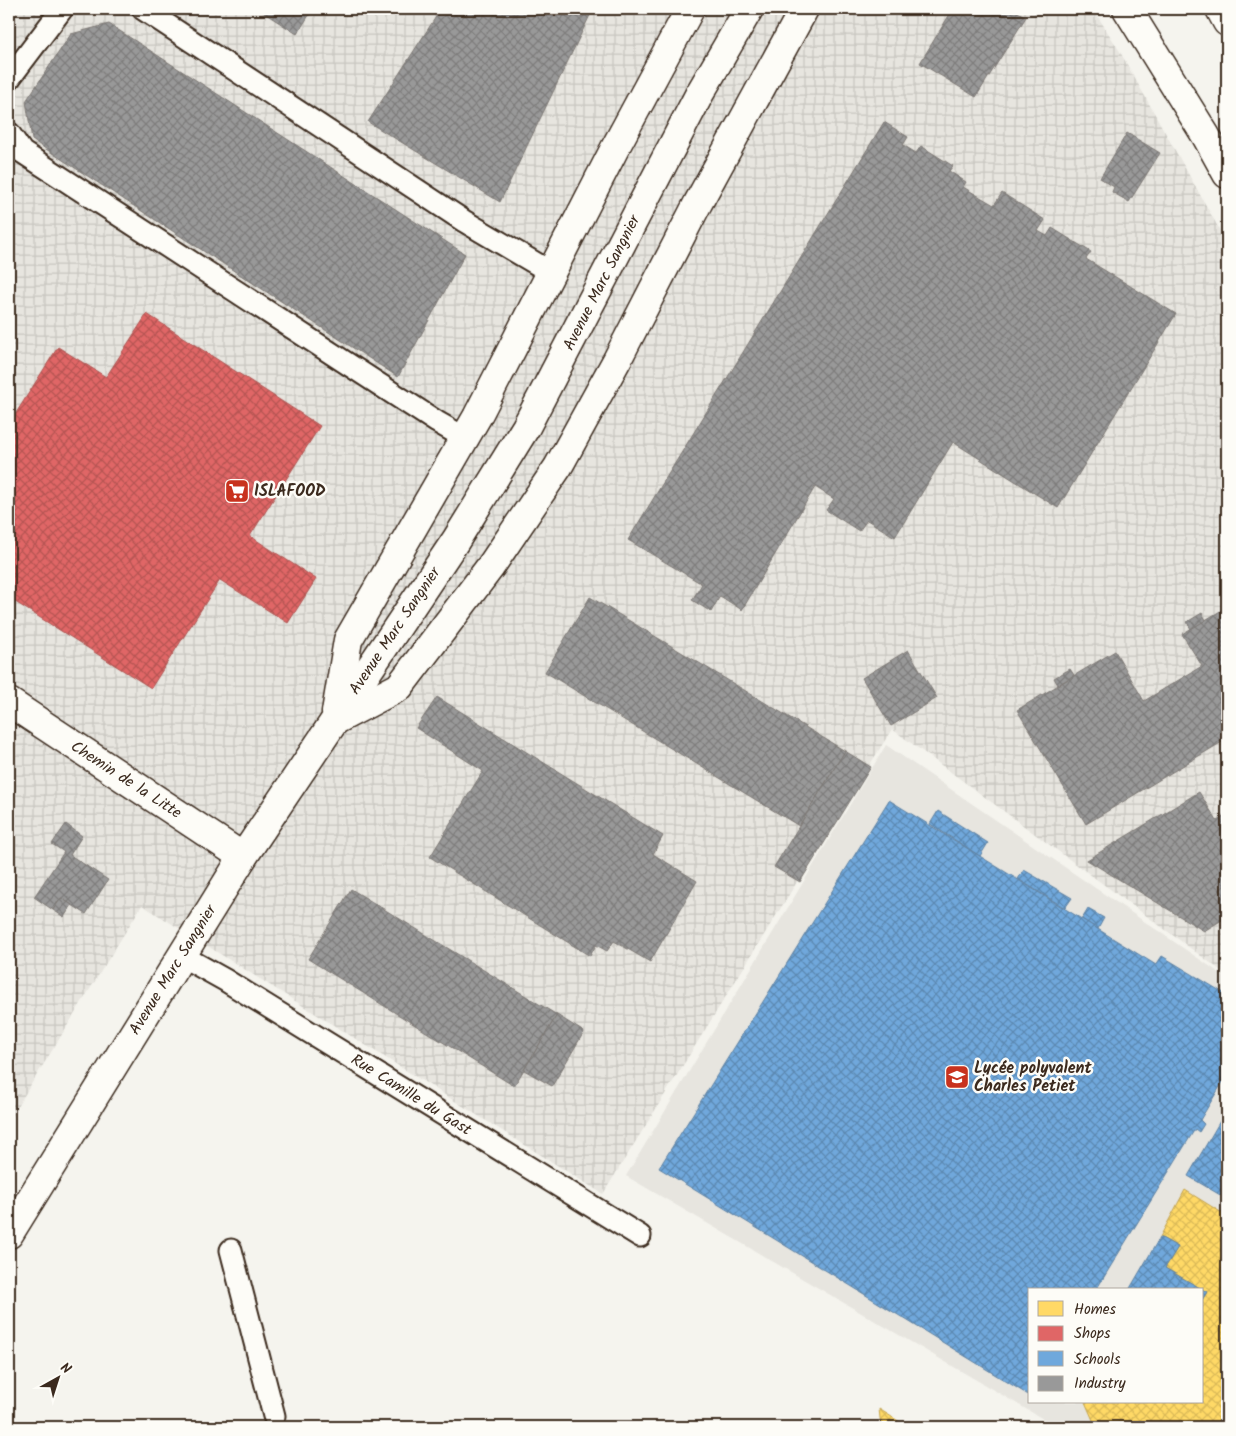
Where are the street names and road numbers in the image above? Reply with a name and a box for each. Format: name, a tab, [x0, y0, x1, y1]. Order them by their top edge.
street label: Avenue Marc Sangnier	[557, 209, 648, 355]
street label: Avenue Marc Sangnier	[343, 561, 448, 700]
street label: Chemin de la Litte	[65, 735, 187, 825]
street label: Avenue Marc Sangnier	[123, 899, 224, 1040]
street label: Rue Camille du Gast	[346, 1048, 477, 1143]

